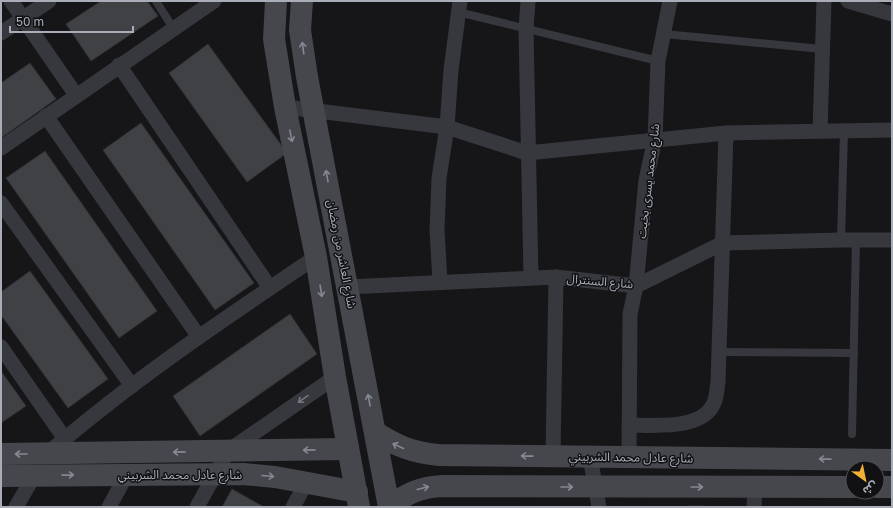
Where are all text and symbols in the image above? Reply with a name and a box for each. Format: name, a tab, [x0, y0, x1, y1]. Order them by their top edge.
scale bar	[10, 8, 133, 34]
text: 50 m	[16, 14, 44, 29]
one-way arrow	[299, 42, 307, 55]
street label: شارع محمد يسرى بخيت	[634, 123, 664, 240]
one-way arrow	[287, 130, 295, 143]
one-way arrow	[323, 170, 331, 183]
street label: شارع العاشر من رمضان	[322, 198, 360, 310]
street label: شارع السنترال	[566, 271, 634, 293]
one-way arrow	[318, 285, 326, 298]
one-way arrow	[365, 394, 373, 407]
one-way arrow	[297, 395, 308, 403]
one-way arrow	[393, 442, 405, 449]
one-way arrow	[303, 446, 316, 453]
one-way arrow	[173, 448, 186, 456]
street label: شارع عادل محمد الشربيني	[569, 448, 693, 468]
one-way arrow	[15, 450, 28, 458]
one-way arrow	[521, 452, 534, 460]
one-way arrow	[819, 455, 832, 463]
north arrow	[845, 460, 885, 500]
street label: شارع عادل محمد الشربيني	[118, 467, 242, 484]
one-way arrow	[61, 471, 74, 479]
one-way arrow	[261, 473, 274, 480]
text: ش	[860, 478, 881, 498]
one-way arrow	[560, 483, 573, 491]
one-way arrow	[690, 483, 703, 491]
one-way arrow	[416, 484, 429, 492]

